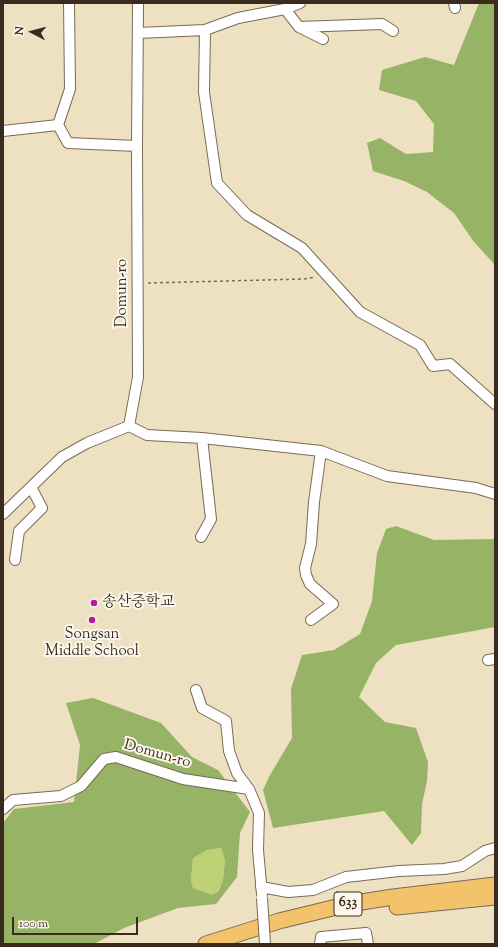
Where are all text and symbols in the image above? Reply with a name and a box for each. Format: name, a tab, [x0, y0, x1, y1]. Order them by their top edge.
north arrow	[12, 12, 52, 52]
text: N	[12, 26, 28, 36]
street label: Domun-ro	[114, 259, 132, 327]
place label: 송산중학교	[102, 594, 174, 612]
marker: 송산중학교	[89, 598, 99, 608]
marker: Songsan Middle School	[87, 615, 97, 625]
place label: Songsan Middle School	[45, 626, 139, 661]
street label: Domun-ro	[122, 737, 192, 773]
road number: 633	[334, 892, 362, 916]
scale bar	[14, 909, 140, 935]
text: 100 m	[19, 915, 48, 933]

